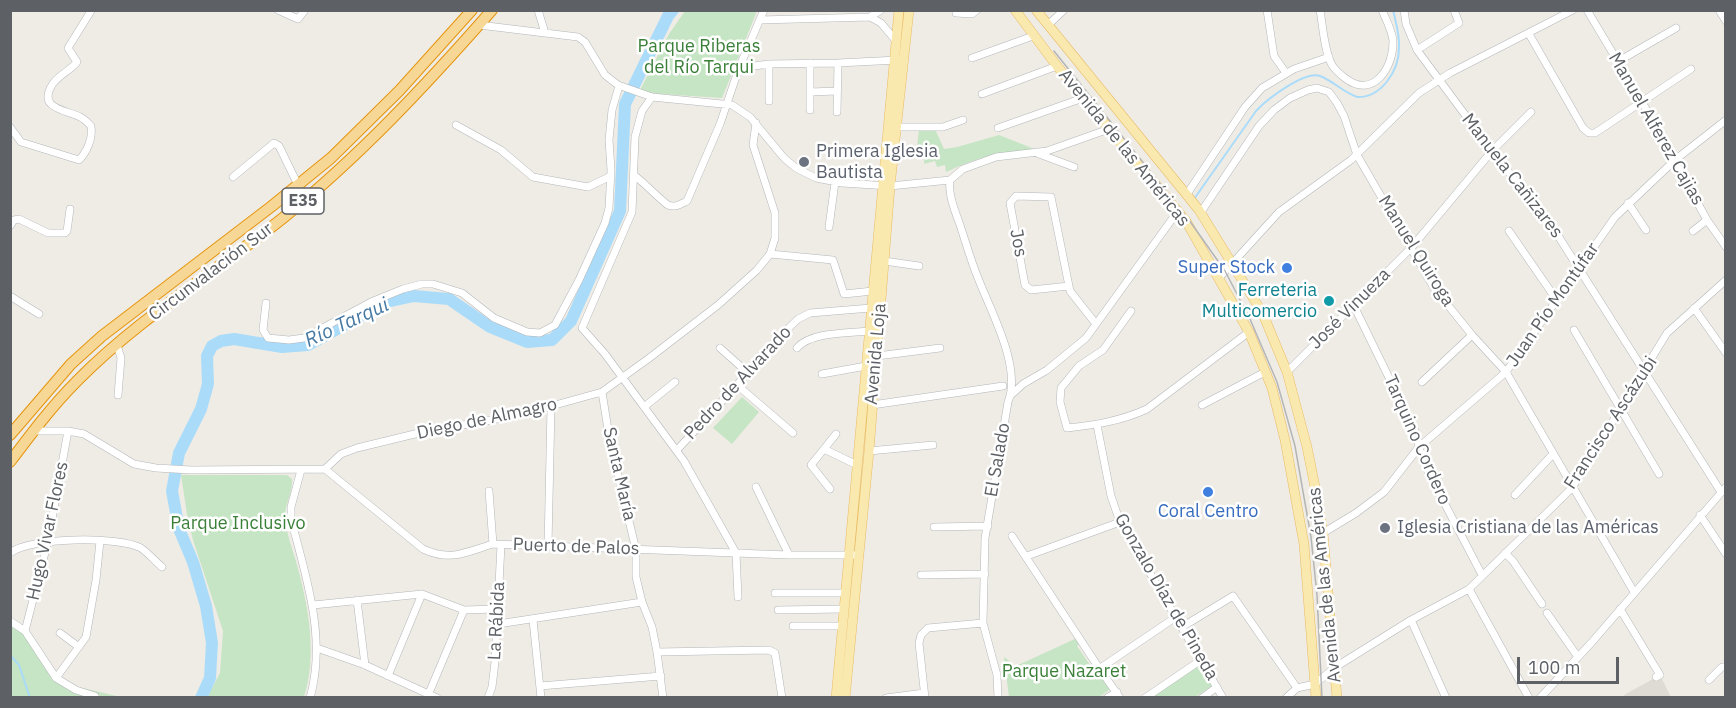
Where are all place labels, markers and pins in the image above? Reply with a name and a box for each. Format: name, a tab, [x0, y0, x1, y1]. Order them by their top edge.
place label: Primera Iglesia Bautista	[816, 141, 938, 184]
marker: Primera Iglesia Bautista	[797, 155, 811, 169]
place label: Super Stock	[1178, 257, 1275, 279]
marker: Super Stock	[1280, 261, 1294, 275]
place label: Ferreteria Multicomercio	[1202, 280, 1317, 322]
marker: Ferreteria Multicomercio	[1322, 294, 1336, 308]
marker: Coral Centro	[1201, 485, 1215, 499]
place label: Coral Centro	[1158, 501, 1258, 523]
place label: Iglesia Cristiana de las Américas	[1397, 517, 1659, 539]
marker: Iglesia Cristiana de las Américas	[1378, 521, 1392, 535]

